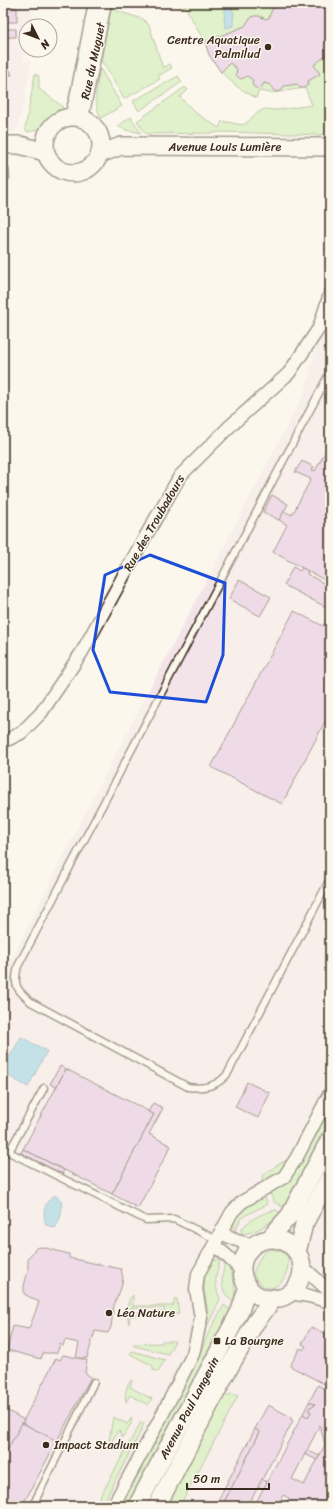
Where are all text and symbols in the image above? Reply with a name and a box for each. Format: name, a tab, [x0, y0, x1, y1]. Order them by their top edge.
north arrow	[18, 18, 58, 58]
street label: Rue du Muguet	[74, 19, 112, 102]
place label: Centre Aquatique Palmilud	[167, 29, 262, 65]
text: N	[35, 34, 55, 54]
marker: Centre Aquatique Palmilud	[263, 42, 273, 52]
street label: Avenue Louis Lumière	[168, 136, 282, 158]
street label: Rue des Troubadours	[117, 470, 191, 576]
place label: Léa Nature	[117, 1302, 175, 1324]
marker: Léa Nature	[104, 1308, 114, 1318]
place label: La Bourgne	[225, 1330, 284, 1352]
marker: La Bourgne	[212, 1336, 222, 1346]
street label: Avenue Paul Langevin	[152, 1352, 226, 1464]
place label: Impact Stadium	[53, 1434, 139, 1456]
marker: Impact Stadium	[41, 1440, 51, 1450]
scale bar	[187, 1465, 269, 1491]
text: 50 m	[193, 1468, 220, 1490]

